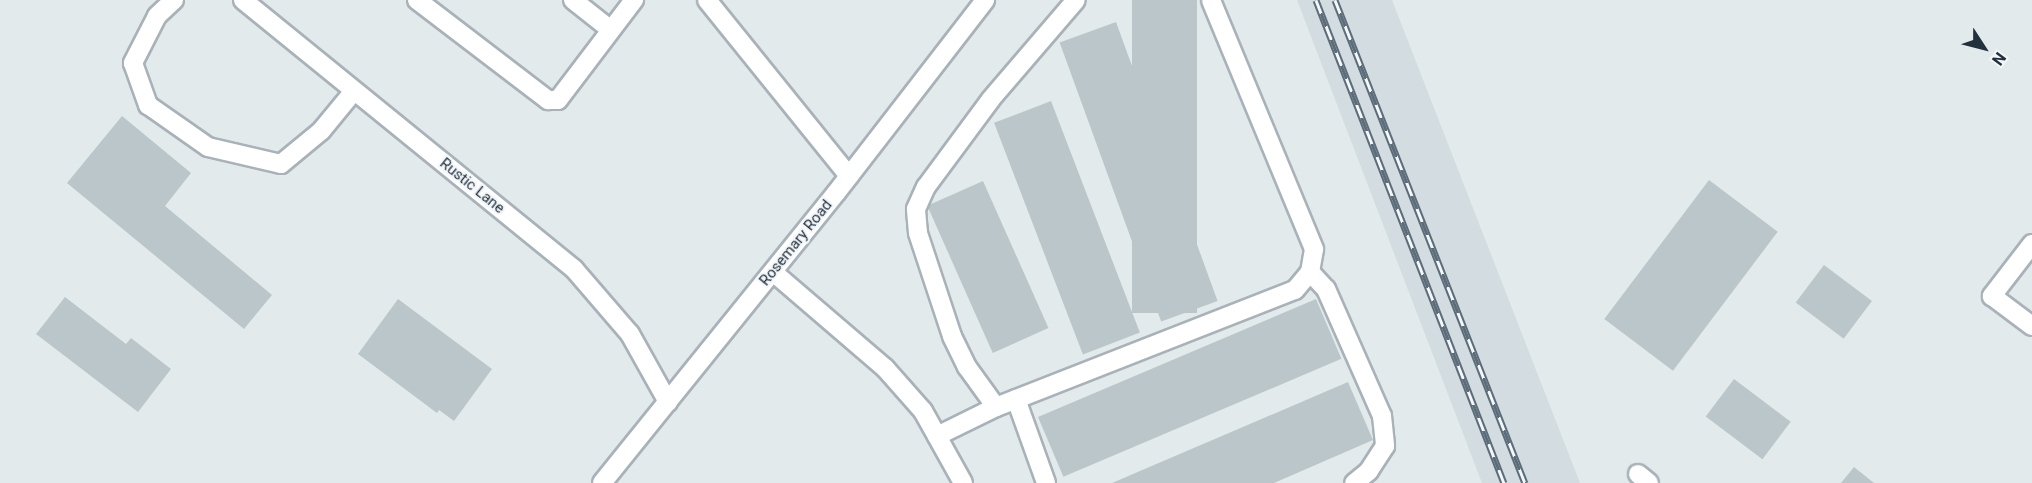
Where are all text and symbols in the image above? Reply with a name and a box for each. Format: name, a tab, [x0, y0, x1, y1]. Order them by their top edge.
north arrow	[1954, 18, 2014, 78]
text: N	[1988, 49, 2010, 69]
street label: Rustic Lane	[436, 155, 508, 217]
street label: Rosemary Road	[756, 196, 836, 290]

